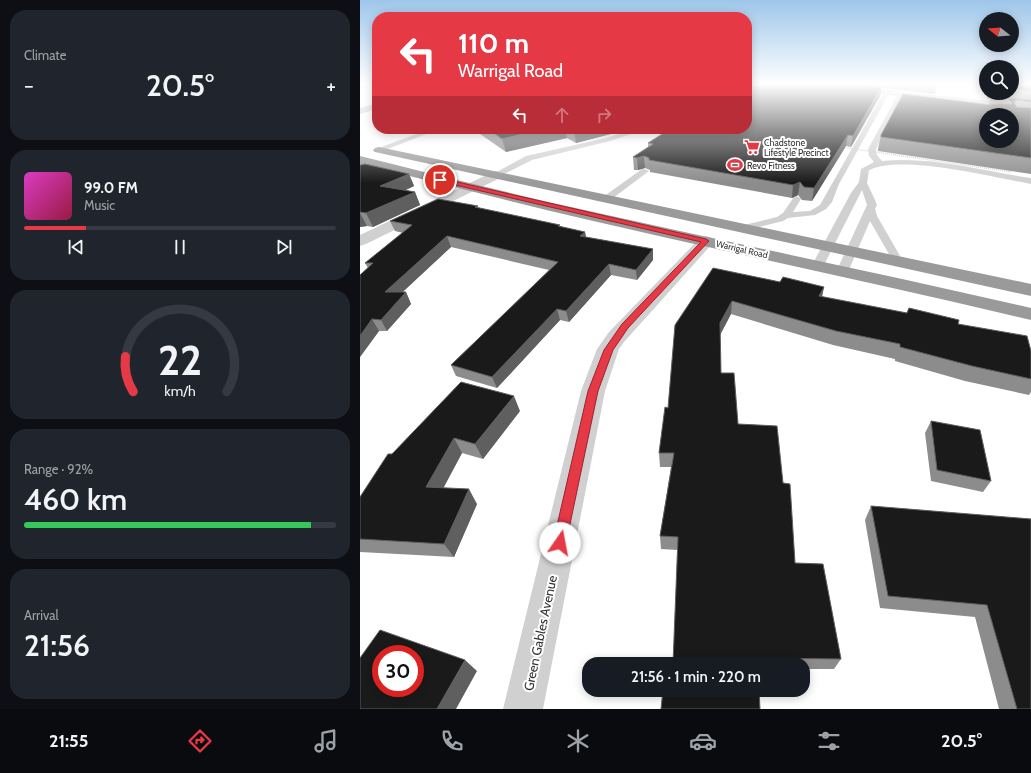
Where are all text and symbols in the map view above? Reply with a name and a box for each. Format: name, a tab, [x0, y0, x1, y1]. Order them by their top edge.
north arrow	[979, 12, 1019, 52]
map controls	[979, 12, 1019, 148]
text: 110 m	[458, 26, 529, 60]
icon: left	[392, 28, 444, 80]
text: Climate	[24, 47, 66, 63]
text: Warrigal Road	[458, 60, 563, 82]
button: search	[979, 60, 1019, 100]
text: 20.5°	[146, 67, 214, 104]
text: −	[24, 72, 34, 99]
text: +	[326, 72, 336, 99]
icon: left	[509, 104, 531, 126]
icon: ahead	[551, 104, 573, 126]
icon: right	[593, 104, 615, 126]
button: layers	[979, 108, 1019, 148]
place label: Chadstone Lifestyle Precinct	[764, 137, 828, 158]
supermarket icon: Chadstone Lifestyle Precinct	[743, 138, 761, 156]
sports icon: Revo Fitness	[726, 156, 744, 174]
place label: Revo Fitness	[747, 160, 795, 171]
pin	[423, 163, 457, 197]
icon: arrive	[429, 169, 451, 191]
text: 99.0 FM	[84, 179, 138, 197]
text: Music	[84, 197, 115, 213]
icon: previous	[65, 236, 87, 258]
icon: pause	[169, 236, 191, 258]
icon: next	[273, 236, 295, 258]
street label: Warrigal Road	[715, 238, 769, 260]
text: 22	[158, 335, 202, 385]
text: km/h	[164, 382, 196, 400]
text: Range · 92%	[24, 461, 93, 477]
text: 460 km	[24, 481, 127, 518]
position arrow	[539, 522, 581, 564]
street label: Green Gables Avenue	[520, 574, 560, 692]
text: Arrival	[24, 607, 59, 623]
text: 21:56	[24, 627, 90, 664]
speed limit sign: 30	[372, 645, 424, 697]
text: 21:56 · 1 min · 220 m	[631, 668, 761, 686]
icon: directions	[186, 727, 214, 755]
icon: music	[312, 727, 340, 755]
icon: phone	[438, 727, 466, 755]
icon: climate	[564, 727, 592, 755]
icon: car	[689, 727, 717, 755]
icon: filters	[815, 727, 843, 755]
text: 21:55	[49, 730, 88, 752]
text: 20.5°	[941, 730, 982, 752]

